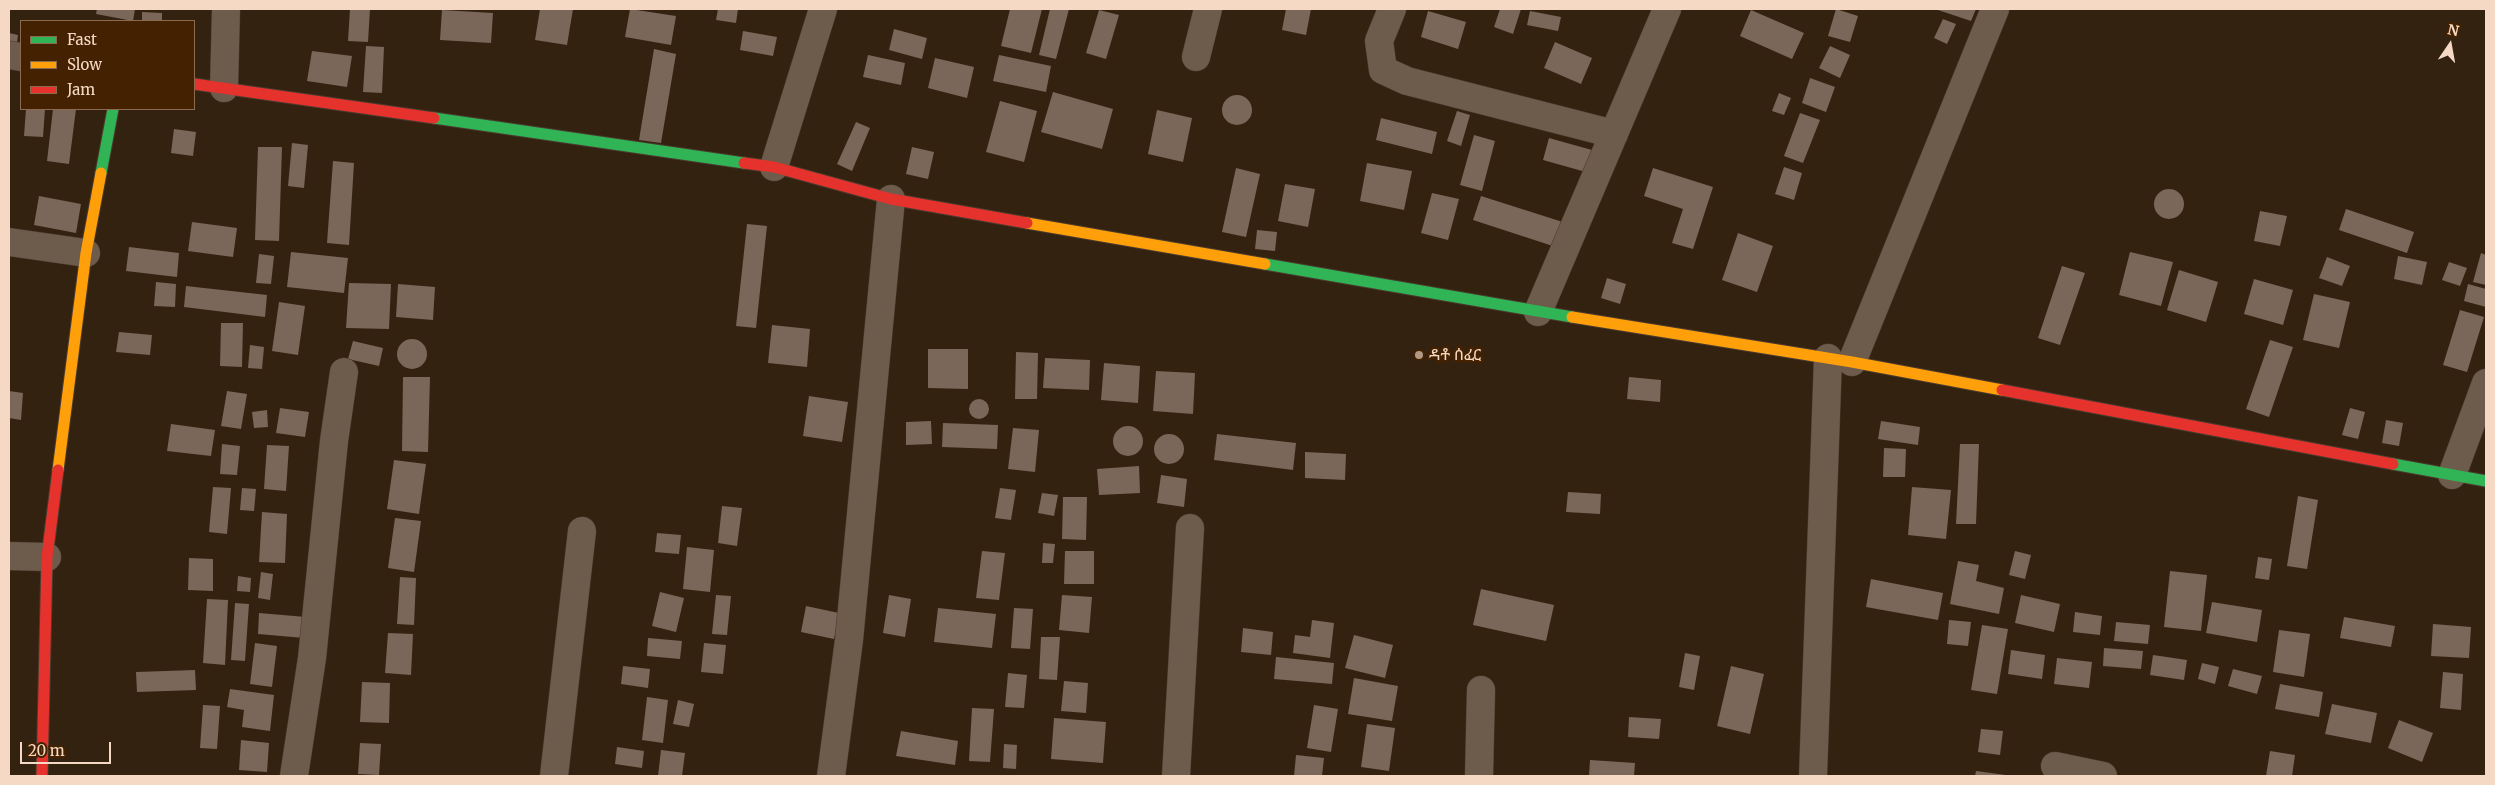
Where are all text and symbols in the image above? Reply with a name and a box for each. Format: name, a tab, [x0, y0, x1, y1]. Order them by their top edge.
legend	[20, 20, 195, 110]
north arrow	[2425, 20, 2475, 70]
text: N	[2446, 20, 2460, 40]
text: Fast	[67, 30, 97, 49]
text: Slow	[67, 55, 102, 74]
text: Jam	[67, 80, 95, 99]
place label: ዳቶ ሰፈር	[1429, 345, 1481, 365]
marker: ዳቶ ሰፈር	[1413, 349, 1425, 361]
scale bar	[22, 732, 114, 764]
text: 20 m	[28, 741, 65, 760]

